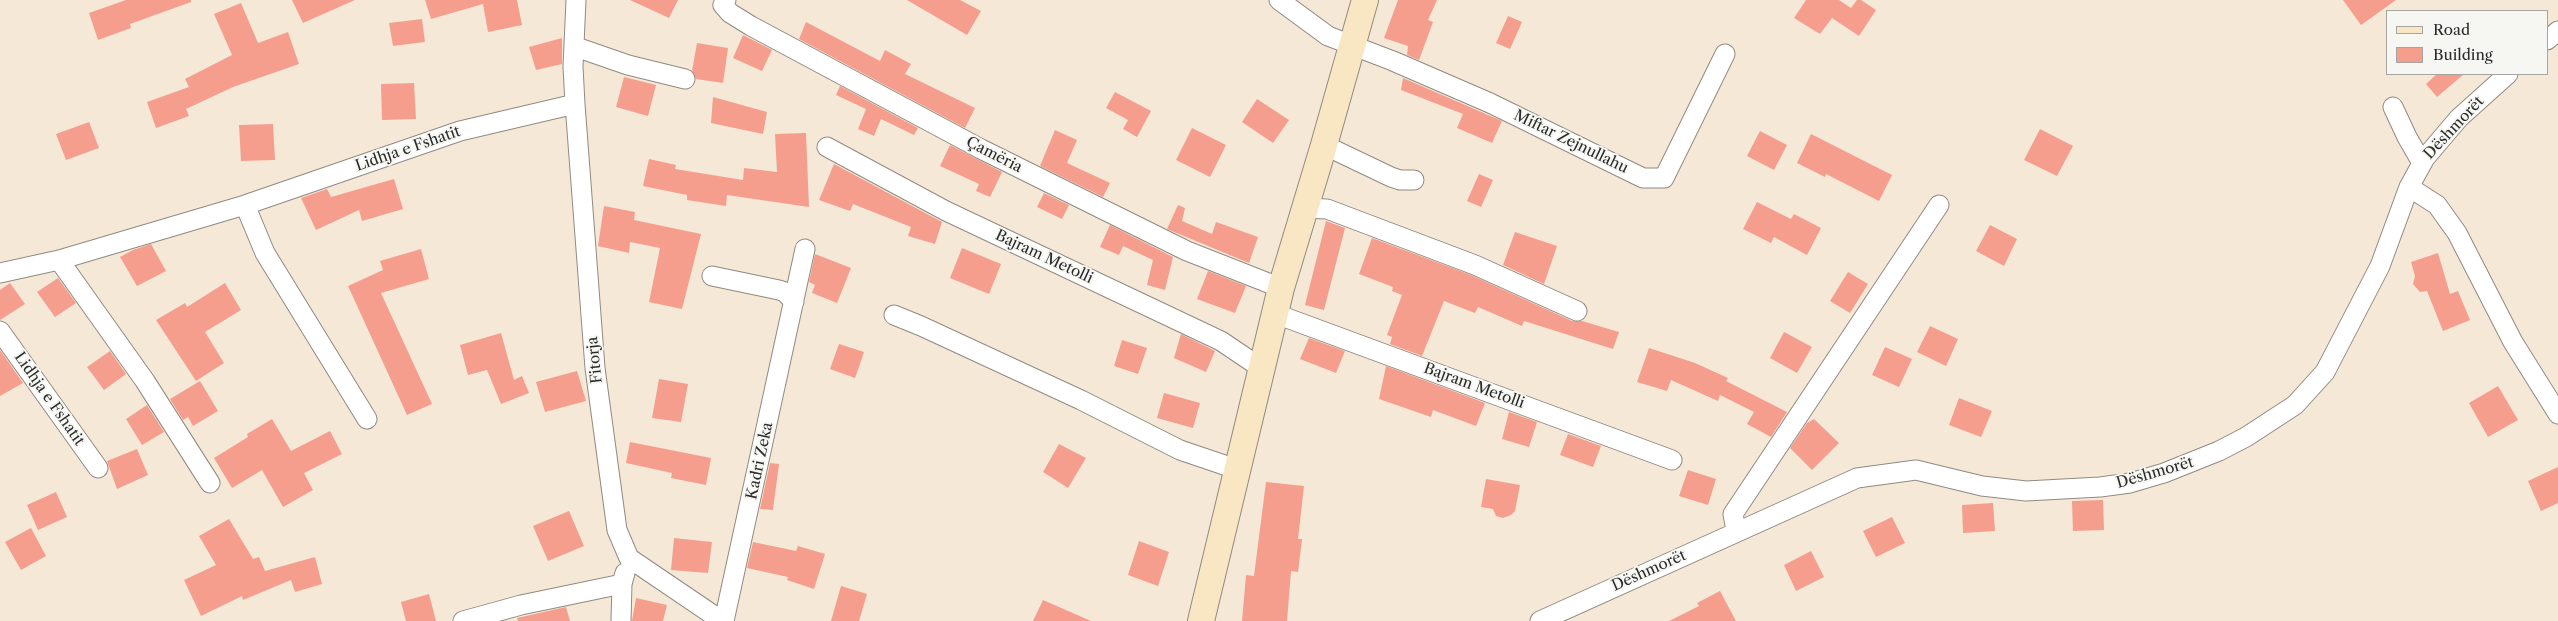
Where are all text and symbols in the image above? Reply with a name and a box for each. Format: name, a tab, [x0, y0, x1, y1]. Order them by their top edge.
legend	[2386, 10, 2548, 75]
text: Road	[2433, 20, 2470, 39]
text: Building	[2433, 45, 2493, 64]
street label: Dëshmorët	[2420, 93, 2488, 163]
street label: Miftar Zejnullahu	[1511, 106, 1631, 178]
street label: Lidhja e Fshatit	[353, 123, 463, 175]
street label: Çamëria	[963, 133, 1025, 177]
street label: Bajram Metolli	[992, 226, 1096, 288]
street label: Fitorja	[584, 336, 606, 384]
street label: Lidhja e Fshatit	[10, 349, 88, 449]
street label: Bajram Metolli	[1421, 359, 1527, 413]
street label: Kadri Zeka	[743, 421, 777, 501]
street label: Dëshmorët	[2114, 453, 2196, 493]
street label: Dëshmorët	[1609, 547, 1689, 595]

